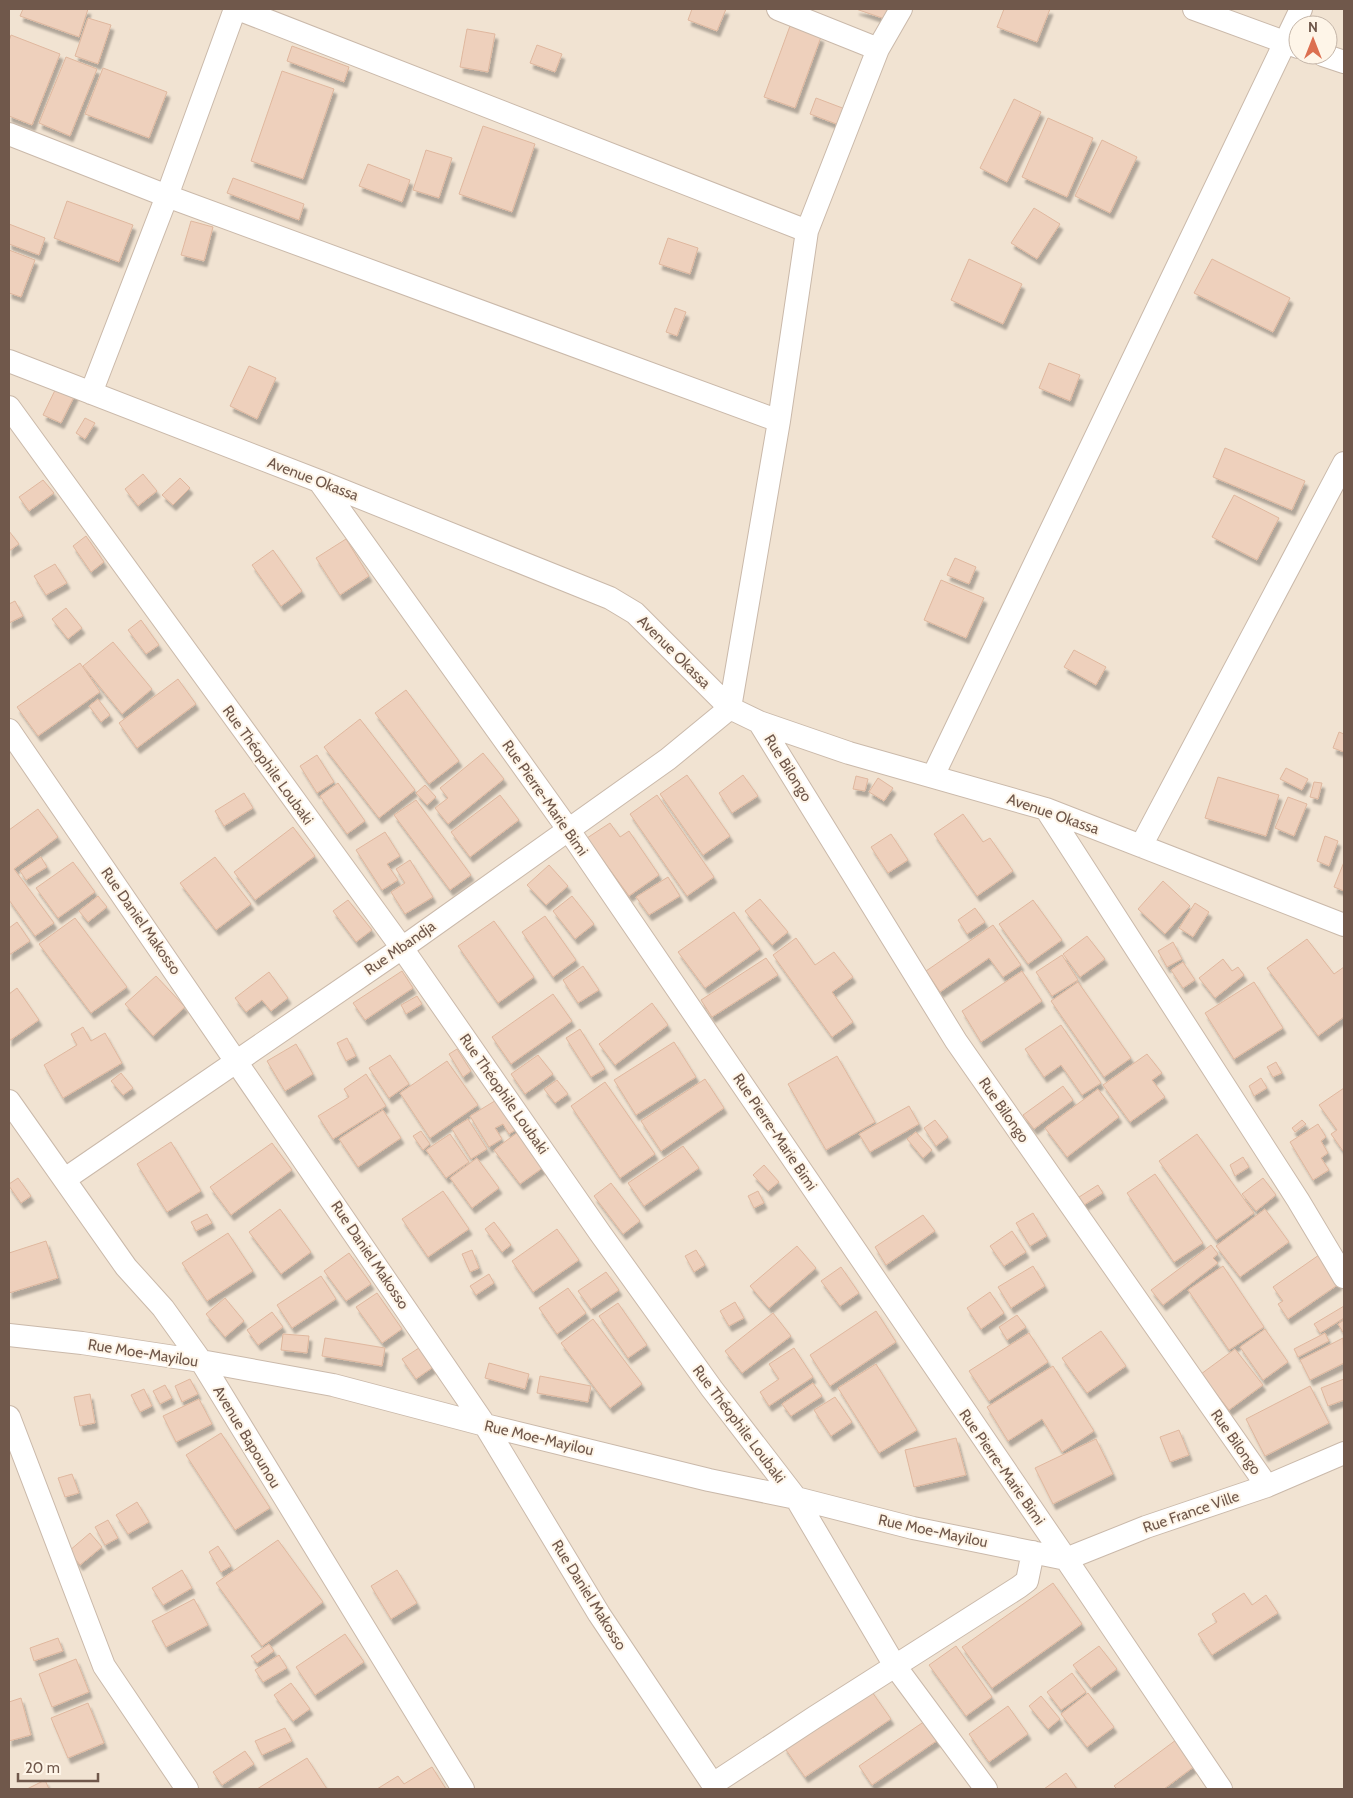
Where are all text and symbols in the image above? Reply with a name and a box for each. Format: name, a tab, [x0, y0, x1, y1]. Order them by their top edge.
north arrow	[1288, 15, 1338, 65]
text: N	[1308, 18, 1318, 36]
street label: Avenue Okassa	[265, 453, 362, 505]
street label: Avenue Okassa	[634, 612, 715, 693]
street label: Rue Théophile Loubaki	[219, 702, 317, 828]
street label: Rue Bilongo	[760, 731, 816, 805]
street label: Rue Pierre-Marie Bimi	[498, 737, 592, 859]
street label: Avenue Okassa	[1005, 790, 1102, 838]
street label: Rue Daniel Makosso	[97, 864, 185, 978]
street label: Rue Mbandja	[361, 917, 440, 979]
street label: Rue Théophile Loubaki	[456, 1030, 552, 1158]
street label: Rue Pierre-Marie Bimi	[729, 1070, 821, 1194]
street label: Rue Bilongo	[975, 1074, 1033, 1146]
street label: Rue Daniel Makosso	[327, 1198, 413, 1312]
street label: Rue Moe-Mayilou	[87, 1335, 199, 1371]
street label: Rue Théophile Loubaki	[689, 1362, 789, 1486]
street label: Avenue Bapounou	[209, 1383, 285, 1491]
street label: Rue Pierre-Marie Bimi	[955, 1406, 1049, 1528]
street label: Rue Bilongo	[1207, 1406, 1265, 1478]
street label: Rue Moe-Mayilou	[483, 1417, 595, 1459]
street label: Rue France Ville	[1141, 1487, 1242, 1537]
street label: Rue Moe-Mayilou	[877, 1511, 989, 1551]
street label: Rue Daniel Makosso	[548, 1537, 630, 1653]
scale bar	[18, 1750, 98, 1782]
text: 20 m	[25, 1759, 60, 1777]

